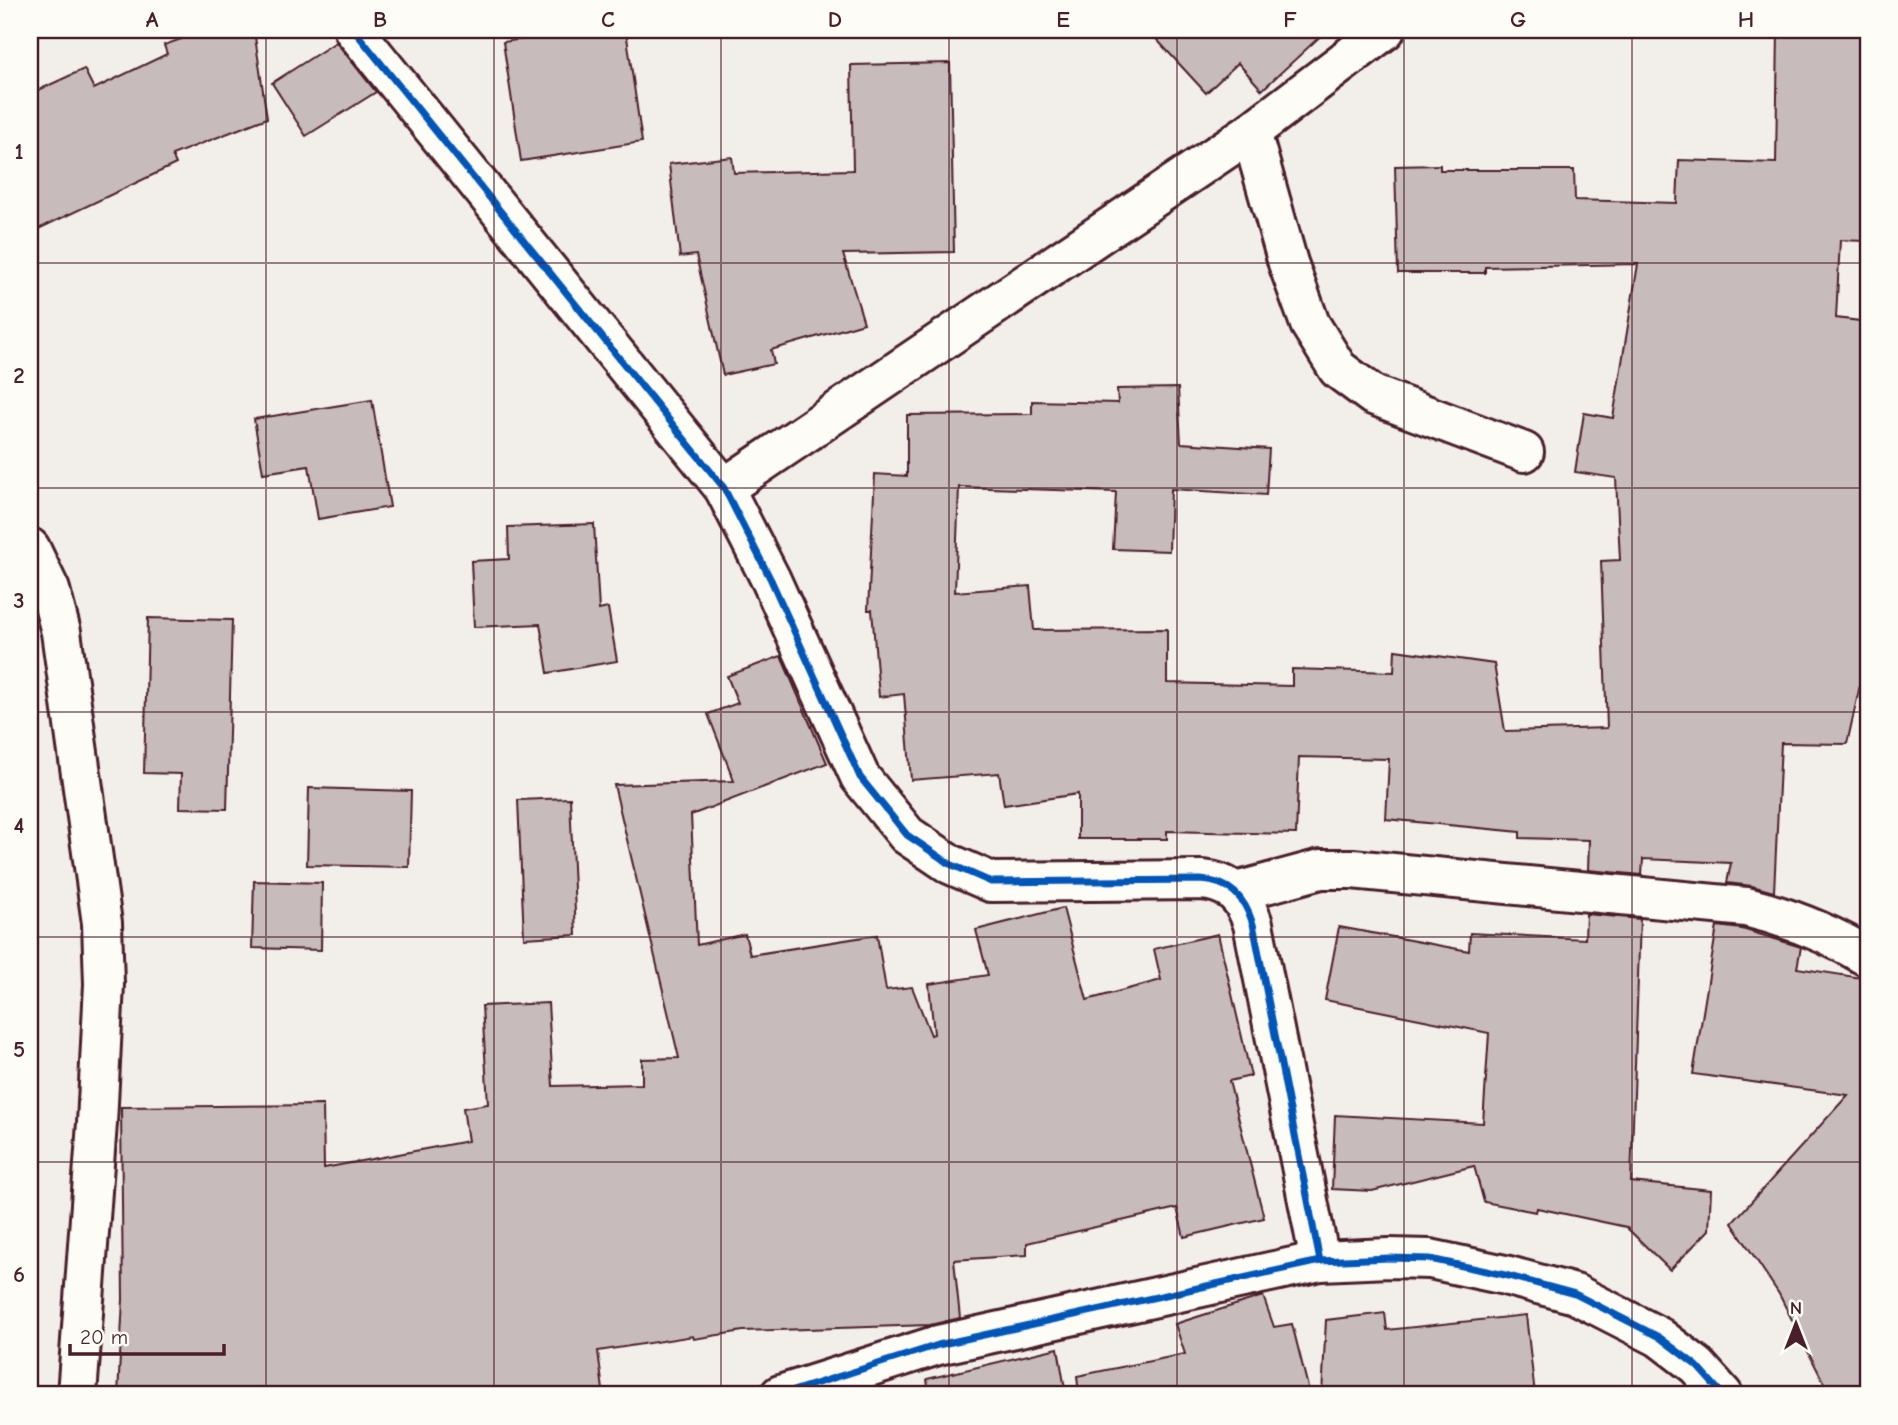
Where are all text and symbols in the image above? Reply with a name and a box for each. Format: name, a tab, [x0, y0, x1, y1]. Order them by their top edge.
text: A	[146, 6, 159, 33]
text: B	[373, 6, 387, 33]
text: C	[601, 6, 615, 33]
text: D	[828, 6, 842, 33]
text: E	[1056, 6, 1070, 33]
text: F	[1283, 6, 1297, 33]
text: G	[1510, 6, 1526, 33]
text: H	[1738, 6, 1754, 33]
text: 1	[14, 138, 24, 165]
text: 2	[13, 362, 25, 389]
text: 3	[13, 587, 25, 614]
text: 4	[14, 812, 25, 839]
text: 5	[13, 1036, 25, 1063]
text: 6	[13, 1261, 25, 1288]
north arrow	[1762, 1288, 1832, 1358]
text: N	[1790, 1297, 1802, 1319]
scale bar	[70, 1313, 224, 1357]
text: 20 m	[80, 1325, 128, 1349]

